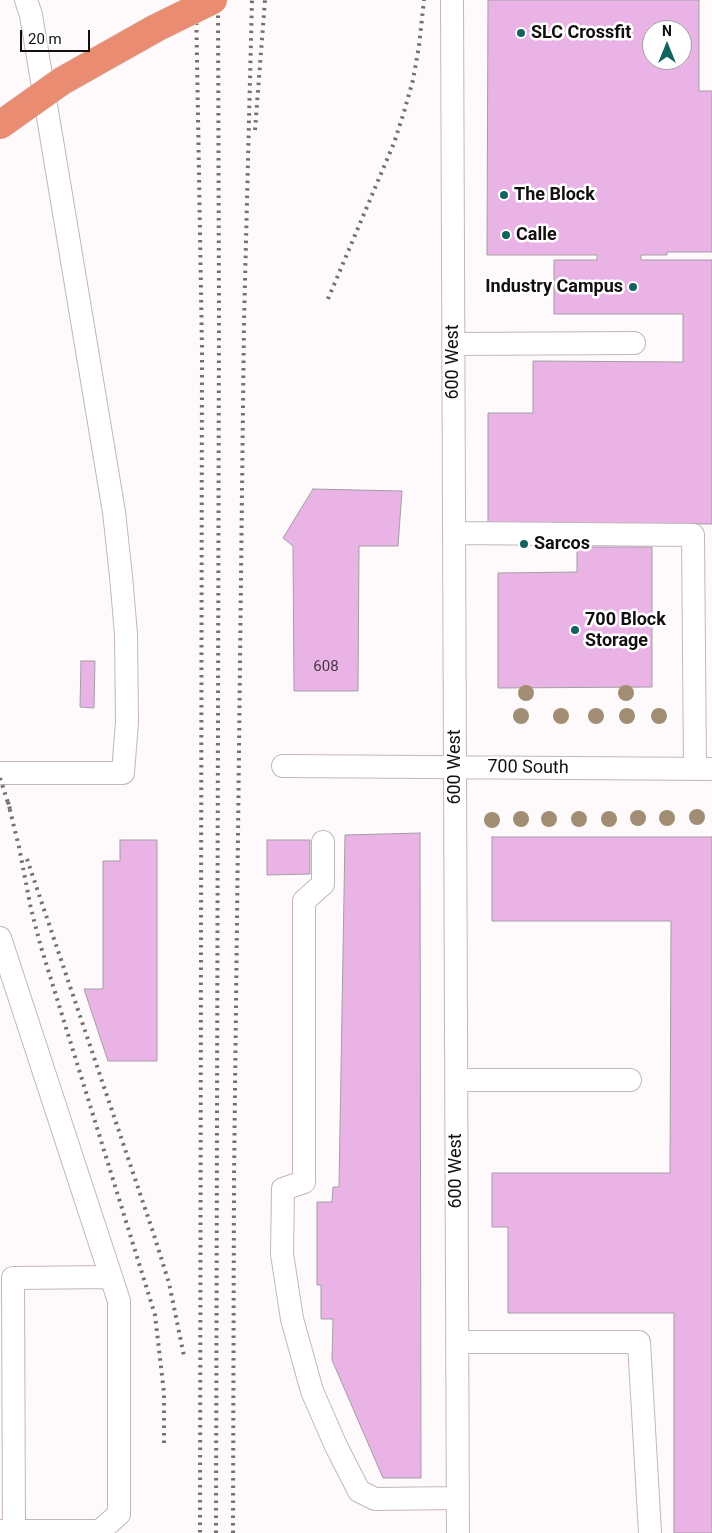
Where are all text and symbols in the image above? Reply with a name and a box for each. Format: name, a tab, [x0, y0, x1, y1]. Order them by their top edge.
scale bar	[22, 20, 92, 52]
north arrow	[642, 20, 692, 70]
place label: SLC Crossfit	[531, 22, 631, 44]
text: N	[662, 23, 672, 39]
marker: SLC Crossfit	[515, 27, 527, 39]
text: 20 m	[28, 30, 62, 48]
place label: The Block	[514, 184, 595, 206]
marker: The Block	[498, 189, 510, 201]
place label: Calle	[516, 224, 557, 246]
marker: Calle	[500, 229, 512, 241]
place label: Industry Campus	[485, 276, 623, 298]
marker: Industry Campus	[627, 281, 639, 293]
street label: 600 West	[442, 324, 464, 400]
place label: Sarcos	[534, 533, 590, 555]
marker: Sarcos	[518, 538, 530, 550]
place label: 700 Block Storage	[585, 609, 666, 652]
marker: 700 Block Storage	[569, 624, 581, 636]
house number: 608	[313, 658, 339, 676]
street label: 600 West	[444, 729, 466, 805]
street label: 700 South	[487, 756, 569, 780]
street label: 600 West	[445, 1133, 467, 1209]

